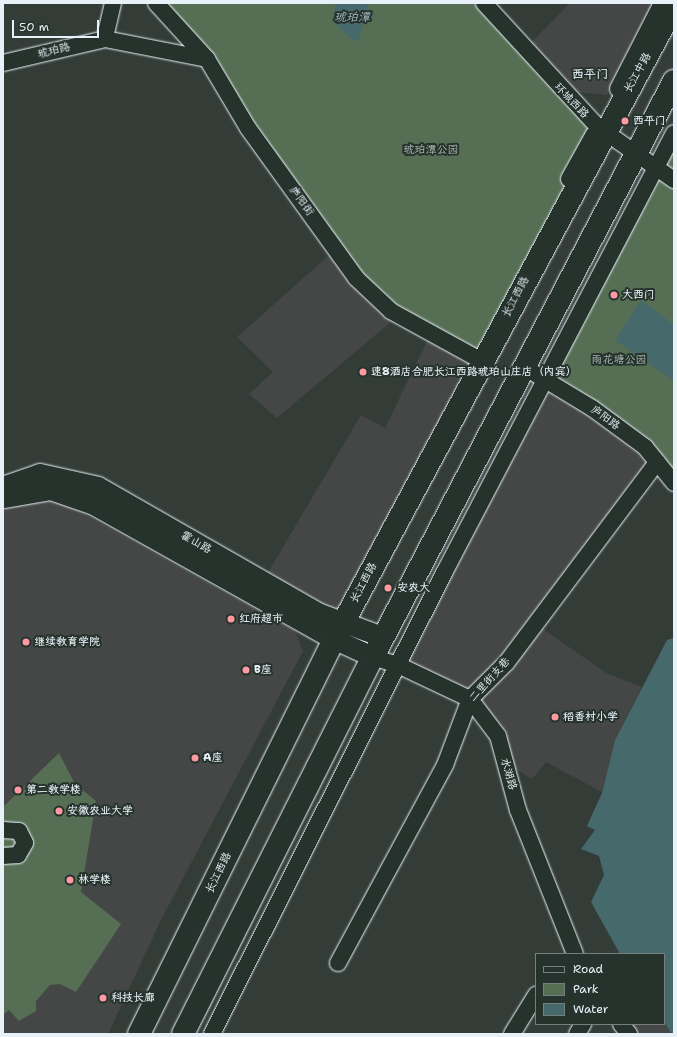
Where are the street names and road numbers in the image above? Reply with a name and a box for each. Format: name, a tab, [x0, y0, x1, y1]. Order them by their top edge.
street label: 琥珀路	[36, 41, 72, 61]
street label: 长江中路	[622, 51, 654, 95]
street label: 环城西路	[551, 81, 591, 121]
street label: 庐阳街	[286, 184, 316, 218]
street label: 长江西路	[500, 274, 532, 320]
street label: 庐阳路	[588, 403, 622, 433]
street label: 霍山路	[178, 529, 214, 557]
street label: 长江西路	[348, 560, 380, 606]
street label: 二里街支巷	[467, 655, 513, 705]
street label: 水湖路	[497, 756, 519, 792]
street label: 长江西路	[203, 850, 235, 896]

